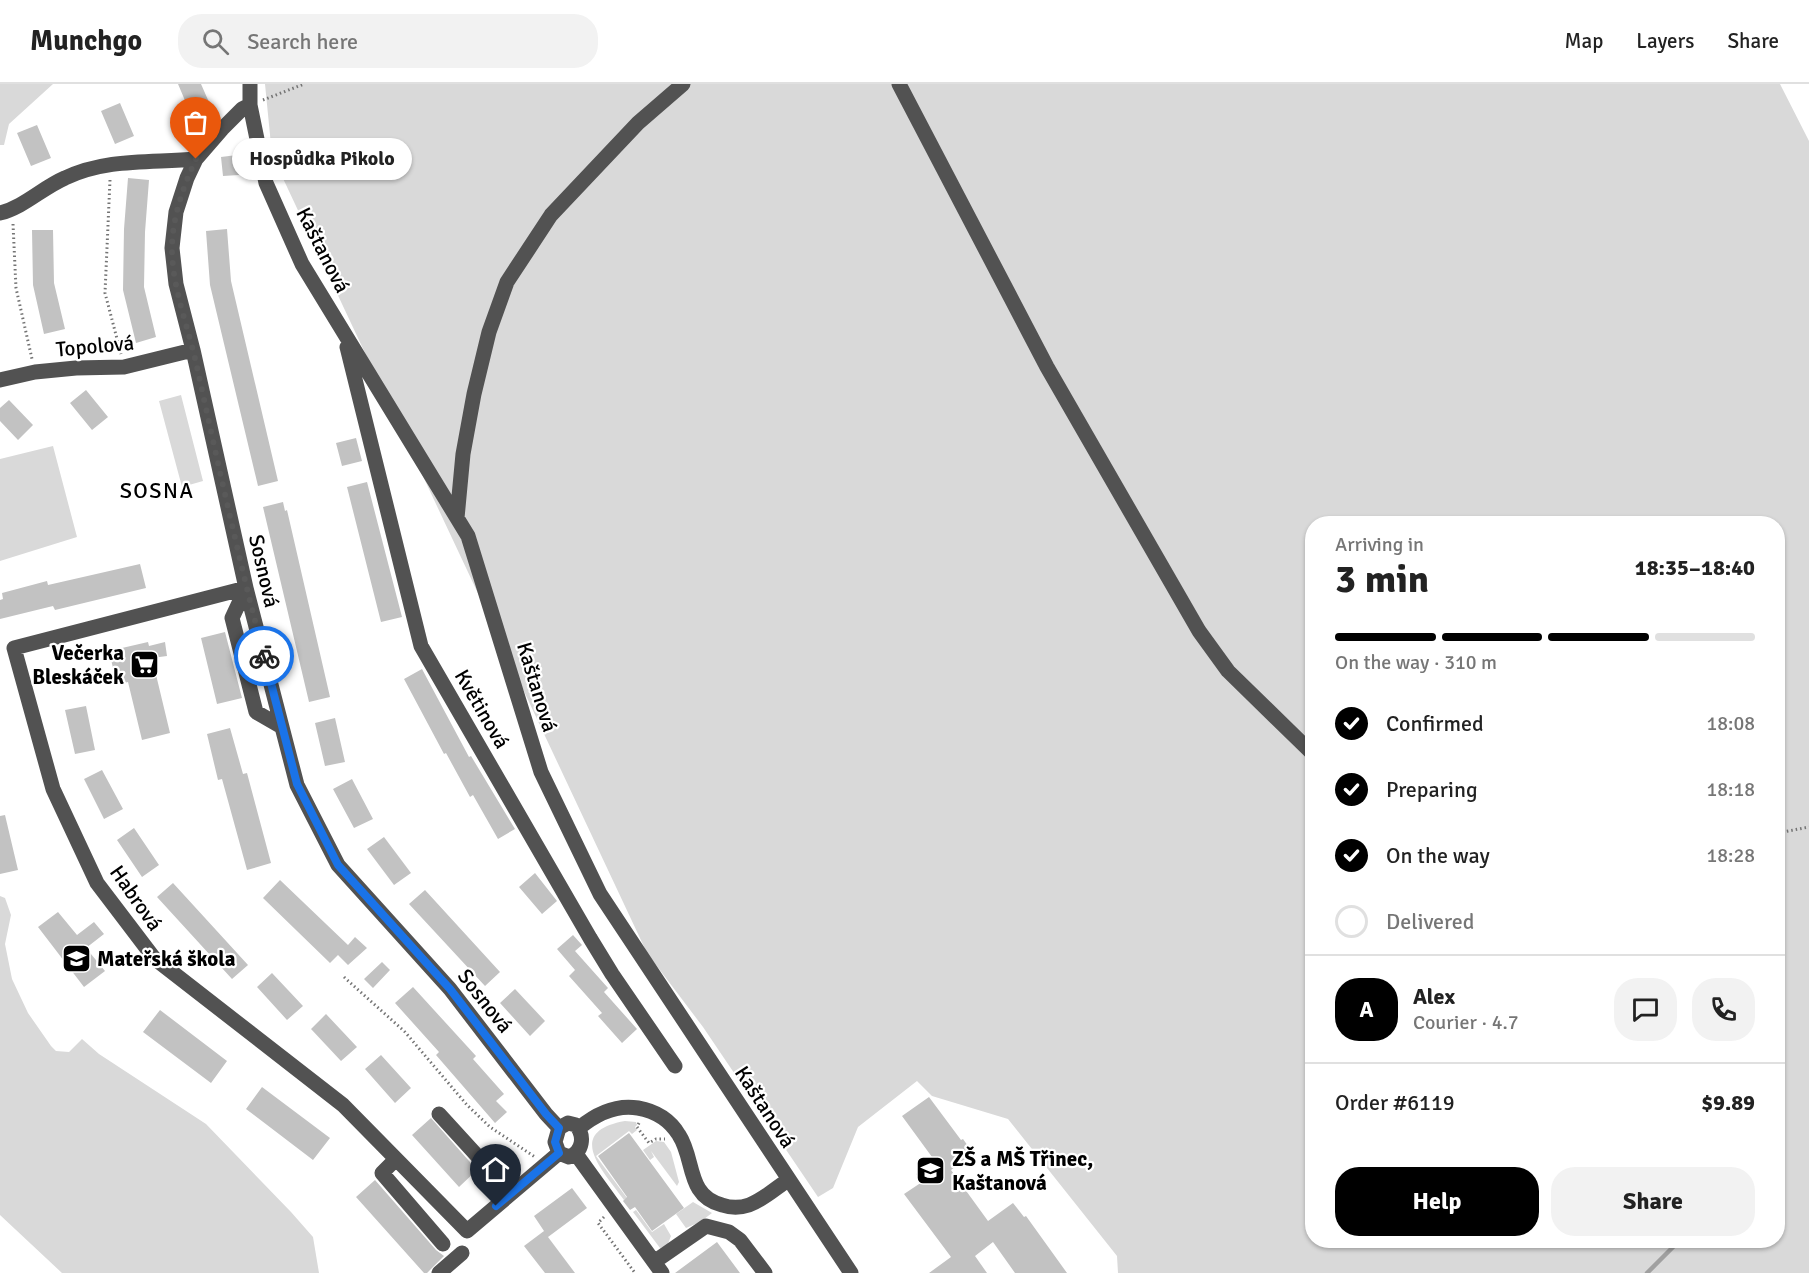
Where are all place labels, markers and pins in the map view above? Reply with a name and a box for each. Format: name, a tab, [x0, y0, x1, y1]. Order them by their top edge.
pin	[170, 97, 221, 159]
callout: Hospůdka Pikolo	[232, 138, 412, 180]
place label: Večerka Bleskáček	[32, 640, 124, 690]
supermarket icon: Večerka Bleskáček	[129, 649, 161, 681]
school or university icon: Mateřská škola	[60, 943, 92, 975]
place label: Mateřská škola	[97, 946, 236, 972]
pin	[470, 1144, 521, 1206]
place label: ZŠ a MŠ Třinec, Kaštanová	[952, 1146, 1093, 1196]
school or university icon: ZŠ a MŠ Třinec, Kaštanová	[915, 1155, 947, 1187]

